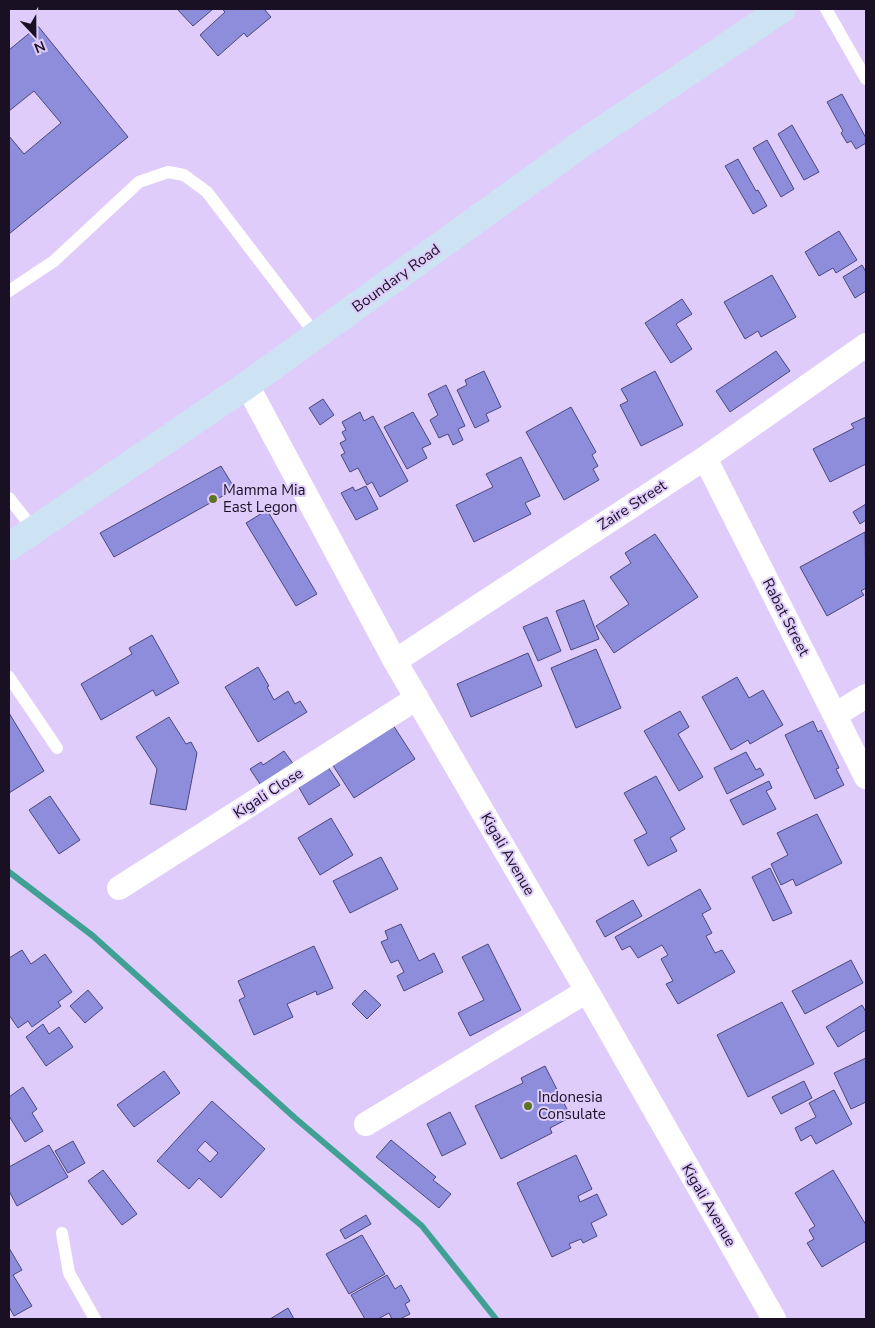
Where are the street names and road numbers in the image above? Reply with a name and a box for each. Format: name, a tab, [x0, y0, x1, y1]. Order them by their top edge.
street label: Boundary Road	[348, 239, 444, 317]
street label: Zaire Street	[594, 475, 671, 535]
street label: Rabat Street	[758, 575, 814, 660]
street label: Kigali Close	[229, 763, 307, 823]
street label: Kigali Avenue	[476, 809, 540, 899]
street label: Kigali Avenue	[677, 1160, 741, 1250]

